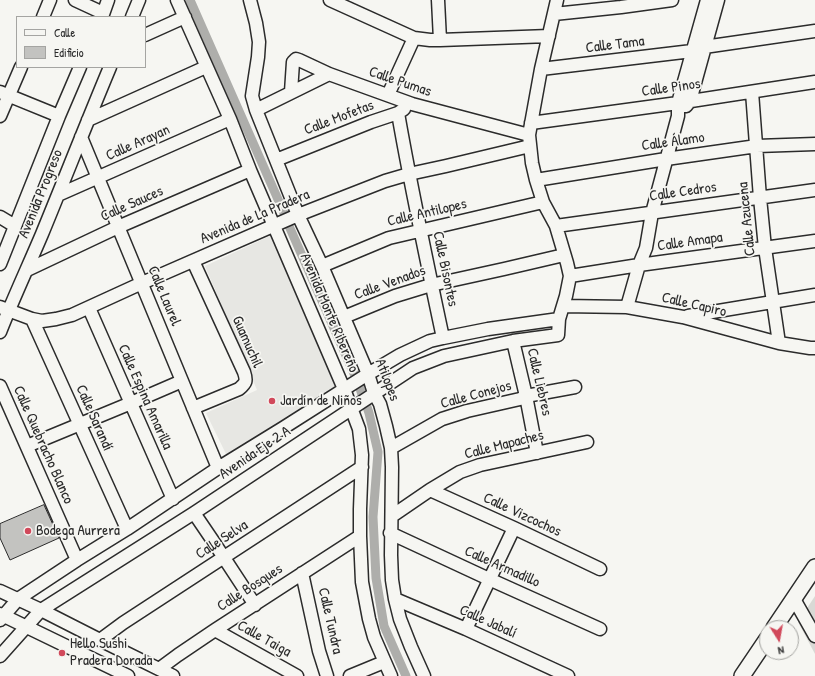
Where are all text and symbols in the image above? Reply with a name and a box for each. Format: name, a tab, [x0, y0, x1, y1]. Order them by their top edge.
legend	[16, 16, 146, 68]
text: Calle	[54, 24, 75, 41]
street label: Calle Tama	[585, 32, 645, 58]
text: Edificio	[54, 44, 84, 61]
street label: Calle Pumas	[366, 63, 434, 101]
street label: Calle Pinos	[640, 75, 702, 101]
street label: Calle Mofetas	[302, 96, 376, 140]
street label: Calle Arayan	[103, 121, 173, 165]
street label: Calle Álamo	[640, 129, 706, 155]
street label: Avenida Progreso	[15, 147, 67, 241]
street label: Calle Cedros	[648, 178, 718, 206]
street label: Calle Azucena	[734, 181, 760, 257]
street label: Calle Sauces	[98, 182, 166, 226]
street label: Avenida de La Pradera	[198, 186, 312, 248]
street label: Calle Antilopes	[386, 195, 468, 231]
street label: Calle Amapa	[656, 229, 724, 255]
street label: Calle Bisontes	[428, 230, 462, 308]
street label: Avenida Monte Ribereño	[296, 251, 362, 375]
street label: Calle Venados	[352, 262, 428, 304]
street label: Calle Laurel	[143, 263, 185, 329]
street label: Calle Capiro	[660, 289, 728, 321]
street label: Guamuchil	[228, 313, 266, 371]
street label: Calle Espina Amarilla	[114, 342, 176, 452]
street label: Calle Liebres	[523, 347, 555, 417]
street label: Atilopes	[371, 356, 403, 404]
street label: Calle Conejos	[439, 377, 513, 413]
street label: Calle Sarandí	[71, 382, 117, 454]
street label: Calle Quebracho Blanco	[9, 383, 77, 507]
place label: Jardín de Niños	[280, 392, 362, 410]
marker: Jardín de Niños	[267, 396, 277, 406]
street label: Avenida Eje 2 A	[216, 423, 294, 483]
street label: Calle Mapaches	[463, 426, 545, 464]
street label: Calle Vizcochos	[480, 489, 564, 541]
street label: Calle Selva	[192, 516, 252, 564]
place label: Bodega Aurrera	[36, 522, 120, 540]
marker: Bodega Aurrera	[23, 526, 33, 536]
street label: Calle Armadillo	[461, 542, 543, 592]
street label: Calle Bosques	[214, 560, 286, 616]
street label: Calle Tundra	[314, 586, 346, 656]
street label: Calle Jabalí	[457, 601, 519, 643]
street label: Calle Taiga	[234, 617, 294, 661]
north arrow	[759, 620, 799, 660]
place label: Hello Sushi Pradera Dorada	[70, 635, 152, 670]
text: N	[777, 643, 785, 658]
marker: Hello Sushi Pradera Dorada	[57, 648, 67, 658]

